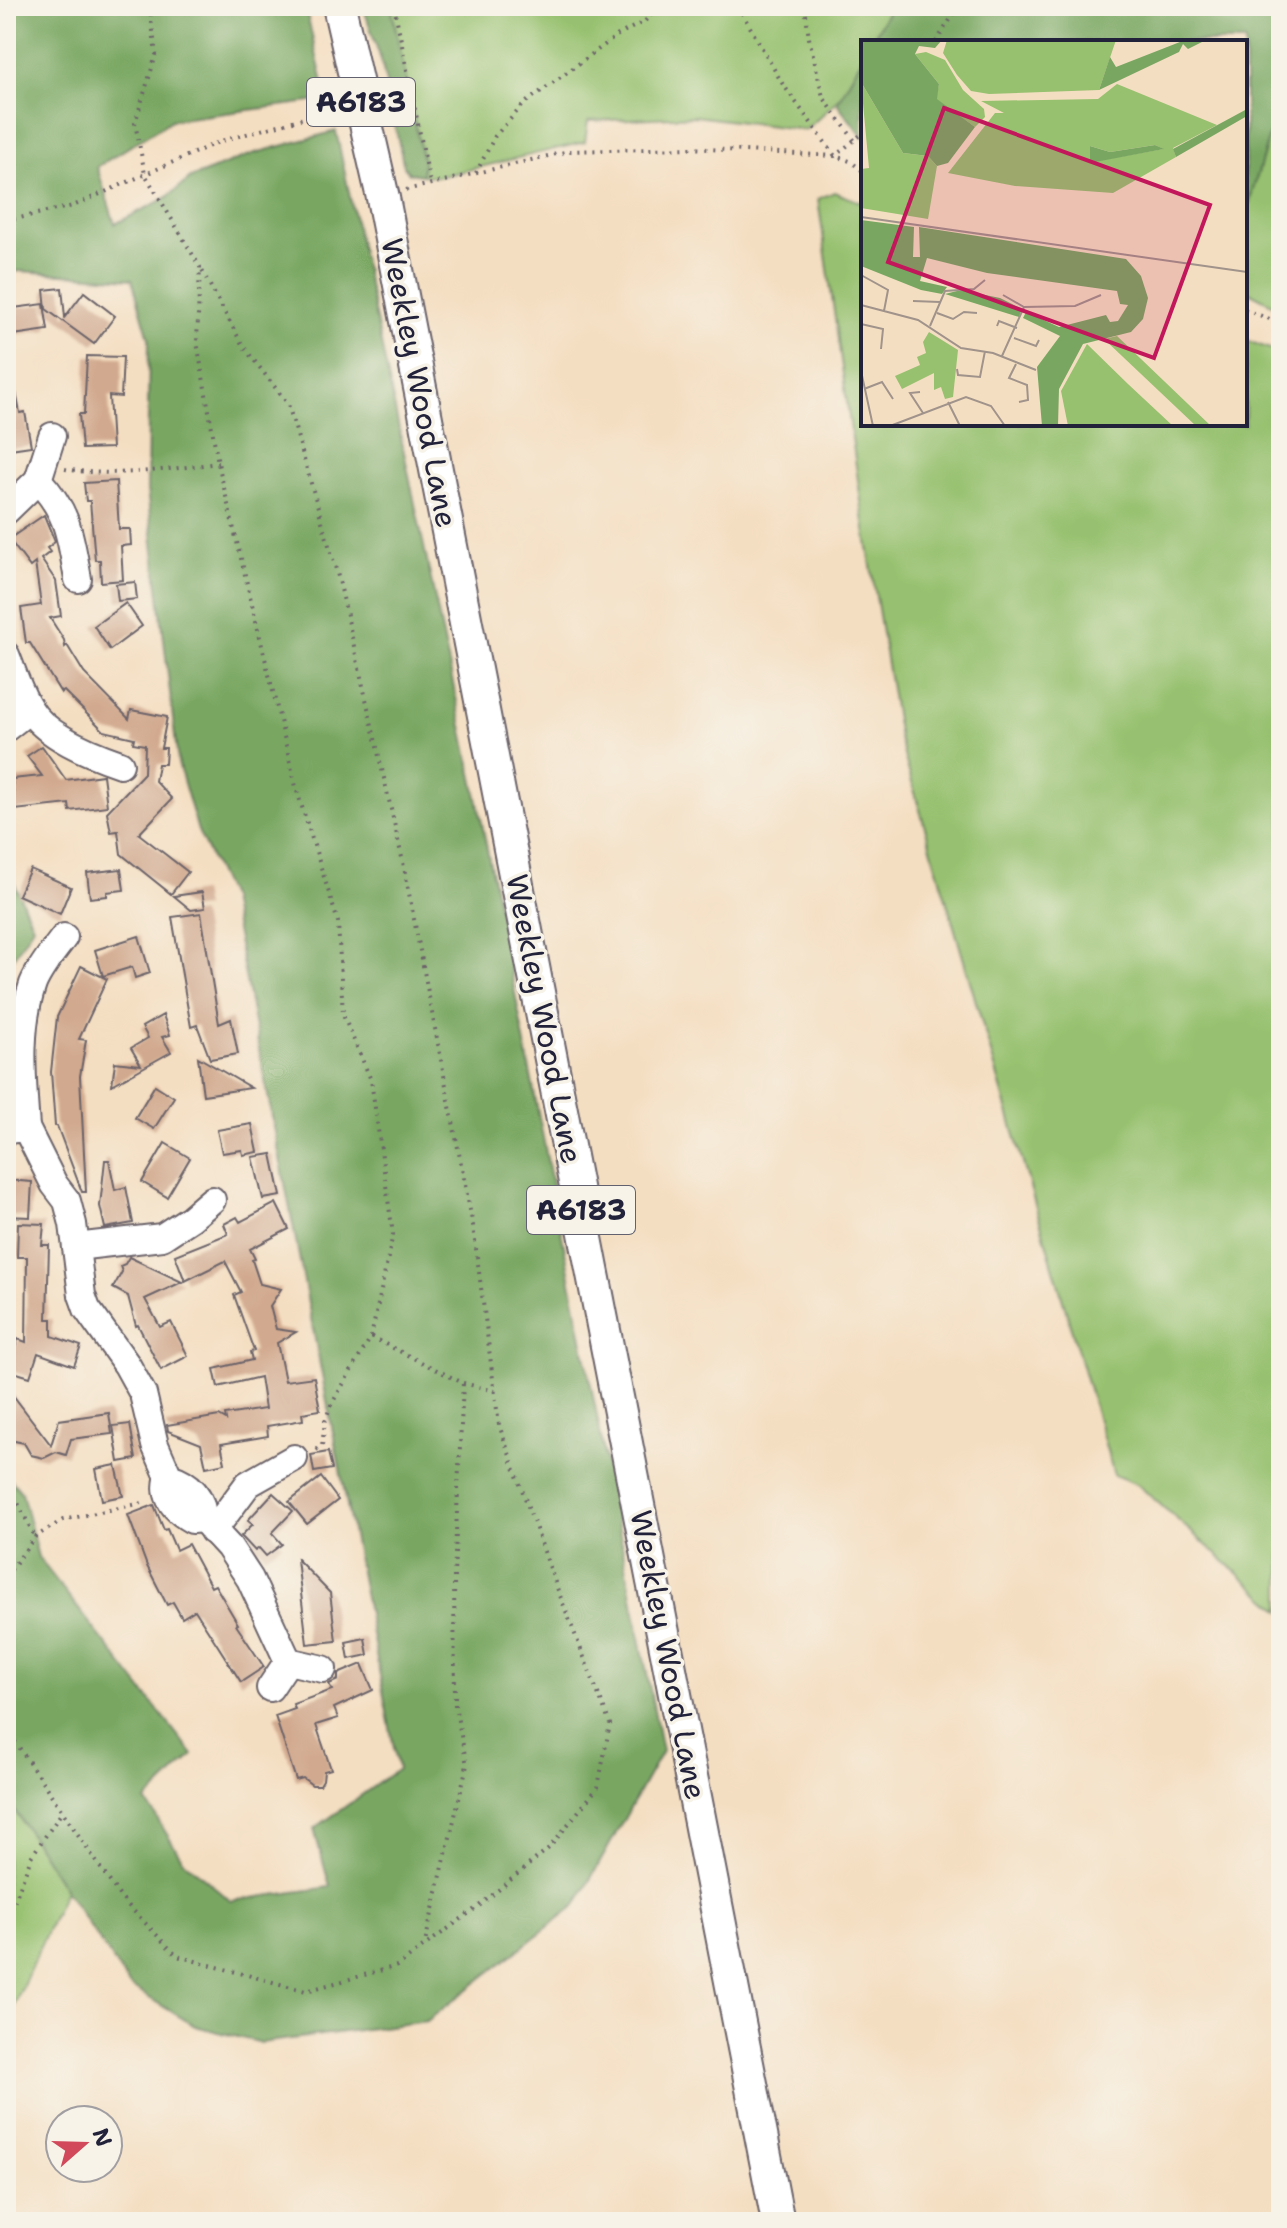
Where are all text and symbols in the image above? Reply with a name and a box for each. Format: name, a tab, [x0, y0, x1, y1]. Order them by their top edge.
inset map	[861, 40, 1247, 426]
road number: A6183	[307, 78, 415, 126]
street label: Weekley Wood Lane	[371, 235, 468, 531]
street label: Weekley Wood Lane	[496, 871, 593, 1167]
road number: A6183	[527, 1186, 635, 1234]
street label: Weekley Wood Lane	[620, 1507, 717, 1803]
north arrow	[44, 2104, 124, 2184]
text: N	[86, 2124, 119, 2150]

